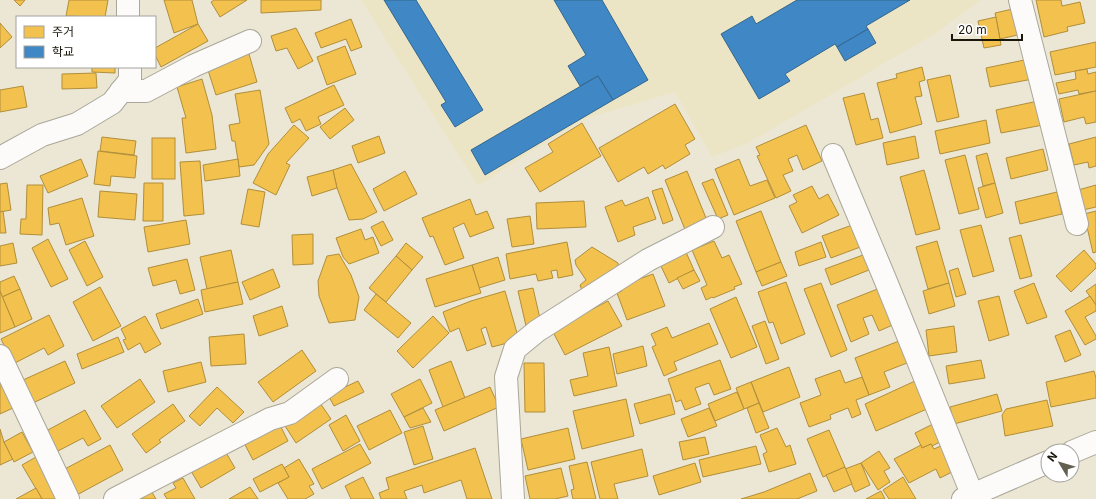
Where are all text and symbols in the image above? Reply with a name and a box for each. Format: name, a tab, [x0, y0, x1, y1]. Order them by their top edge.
legend	[16, 16, 156, 68]
scale bar	[952, 16, 1022, 42]
text: 20 m	[958, 22, 987, 37]
text: 주거	[52, 24, 74, 39]
text: 학교	[52, 44, 74, 59]
north arrow	[1040, 443, 1080, 483]
text: N	[1044, 449, 1060, 464]

